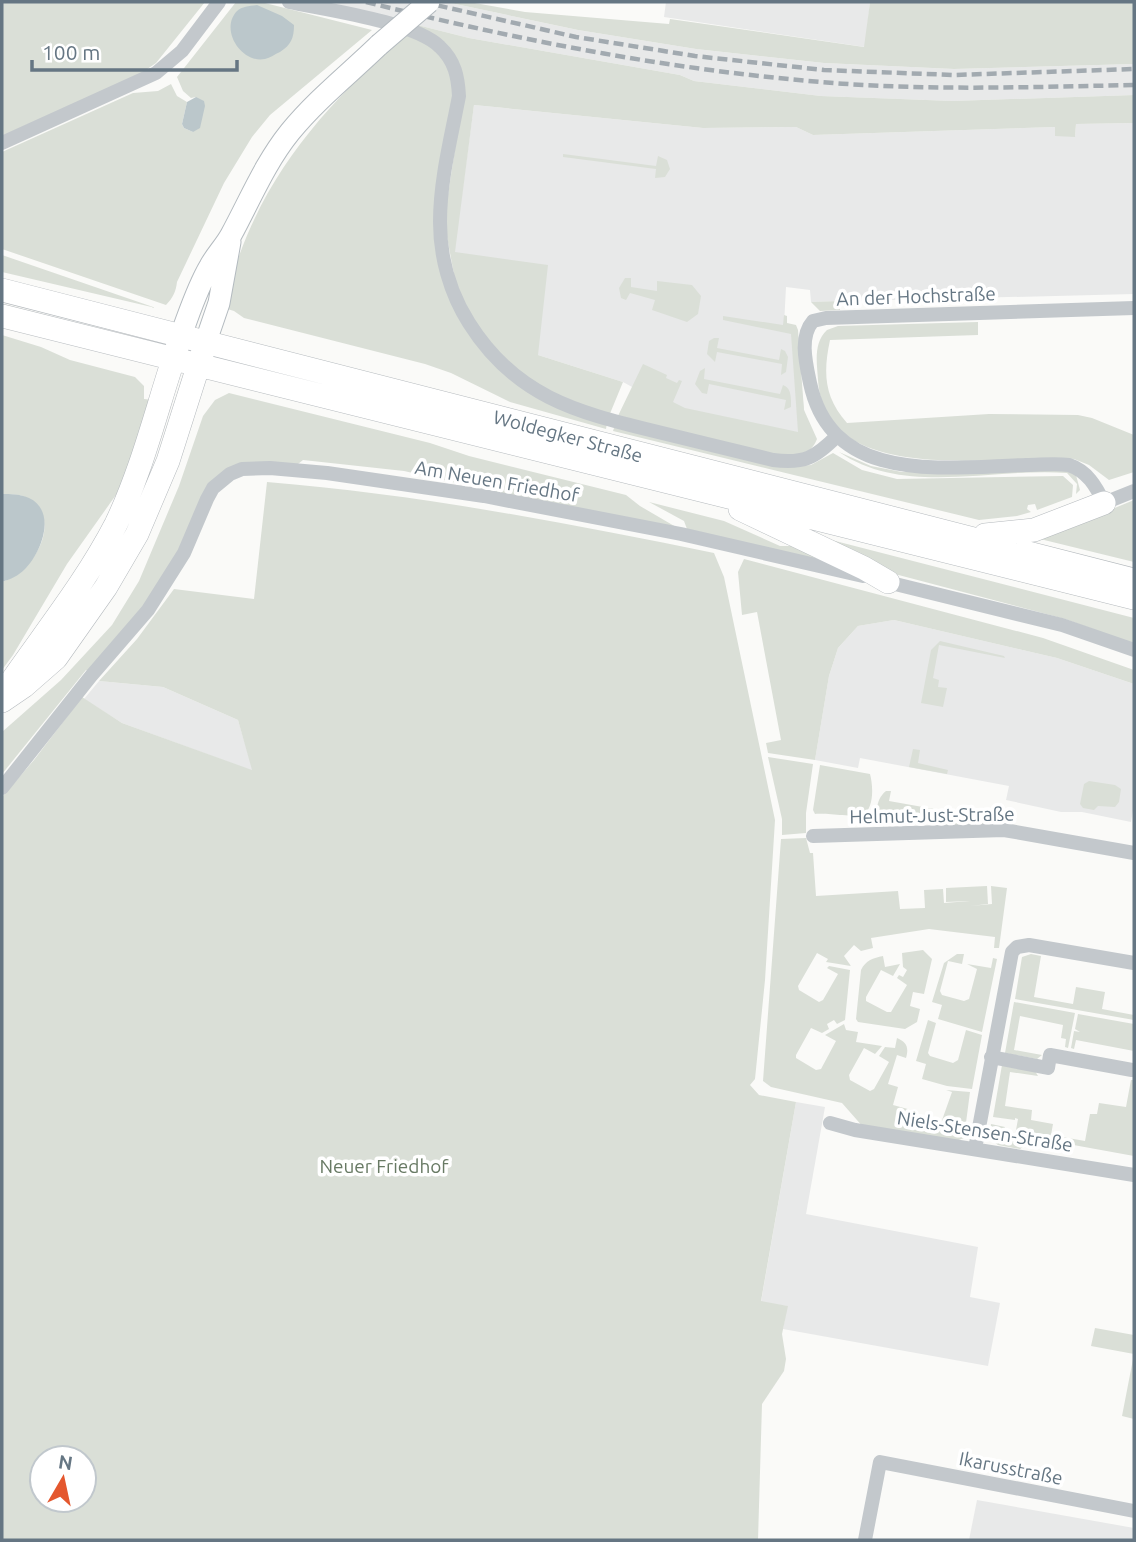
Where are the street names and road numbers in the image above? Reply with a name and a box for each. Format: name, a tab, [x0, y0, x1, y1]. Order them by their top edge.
street label: An der Hochstraße	[836, 282, 996, 310]
street label: Woldegker Straße	[491, 406, 645, 466]
street label: Am Neuen Friedhof	[413, 456, 581, 506]
street label: Helmut-Just-Straße	[849, 803, 1015, 827]
street label: Niels-Stensen-Straße	[896, 1106, 1074, 1156]
street label: Ikarusstraße	[957, 1447, 1065, 1489]

